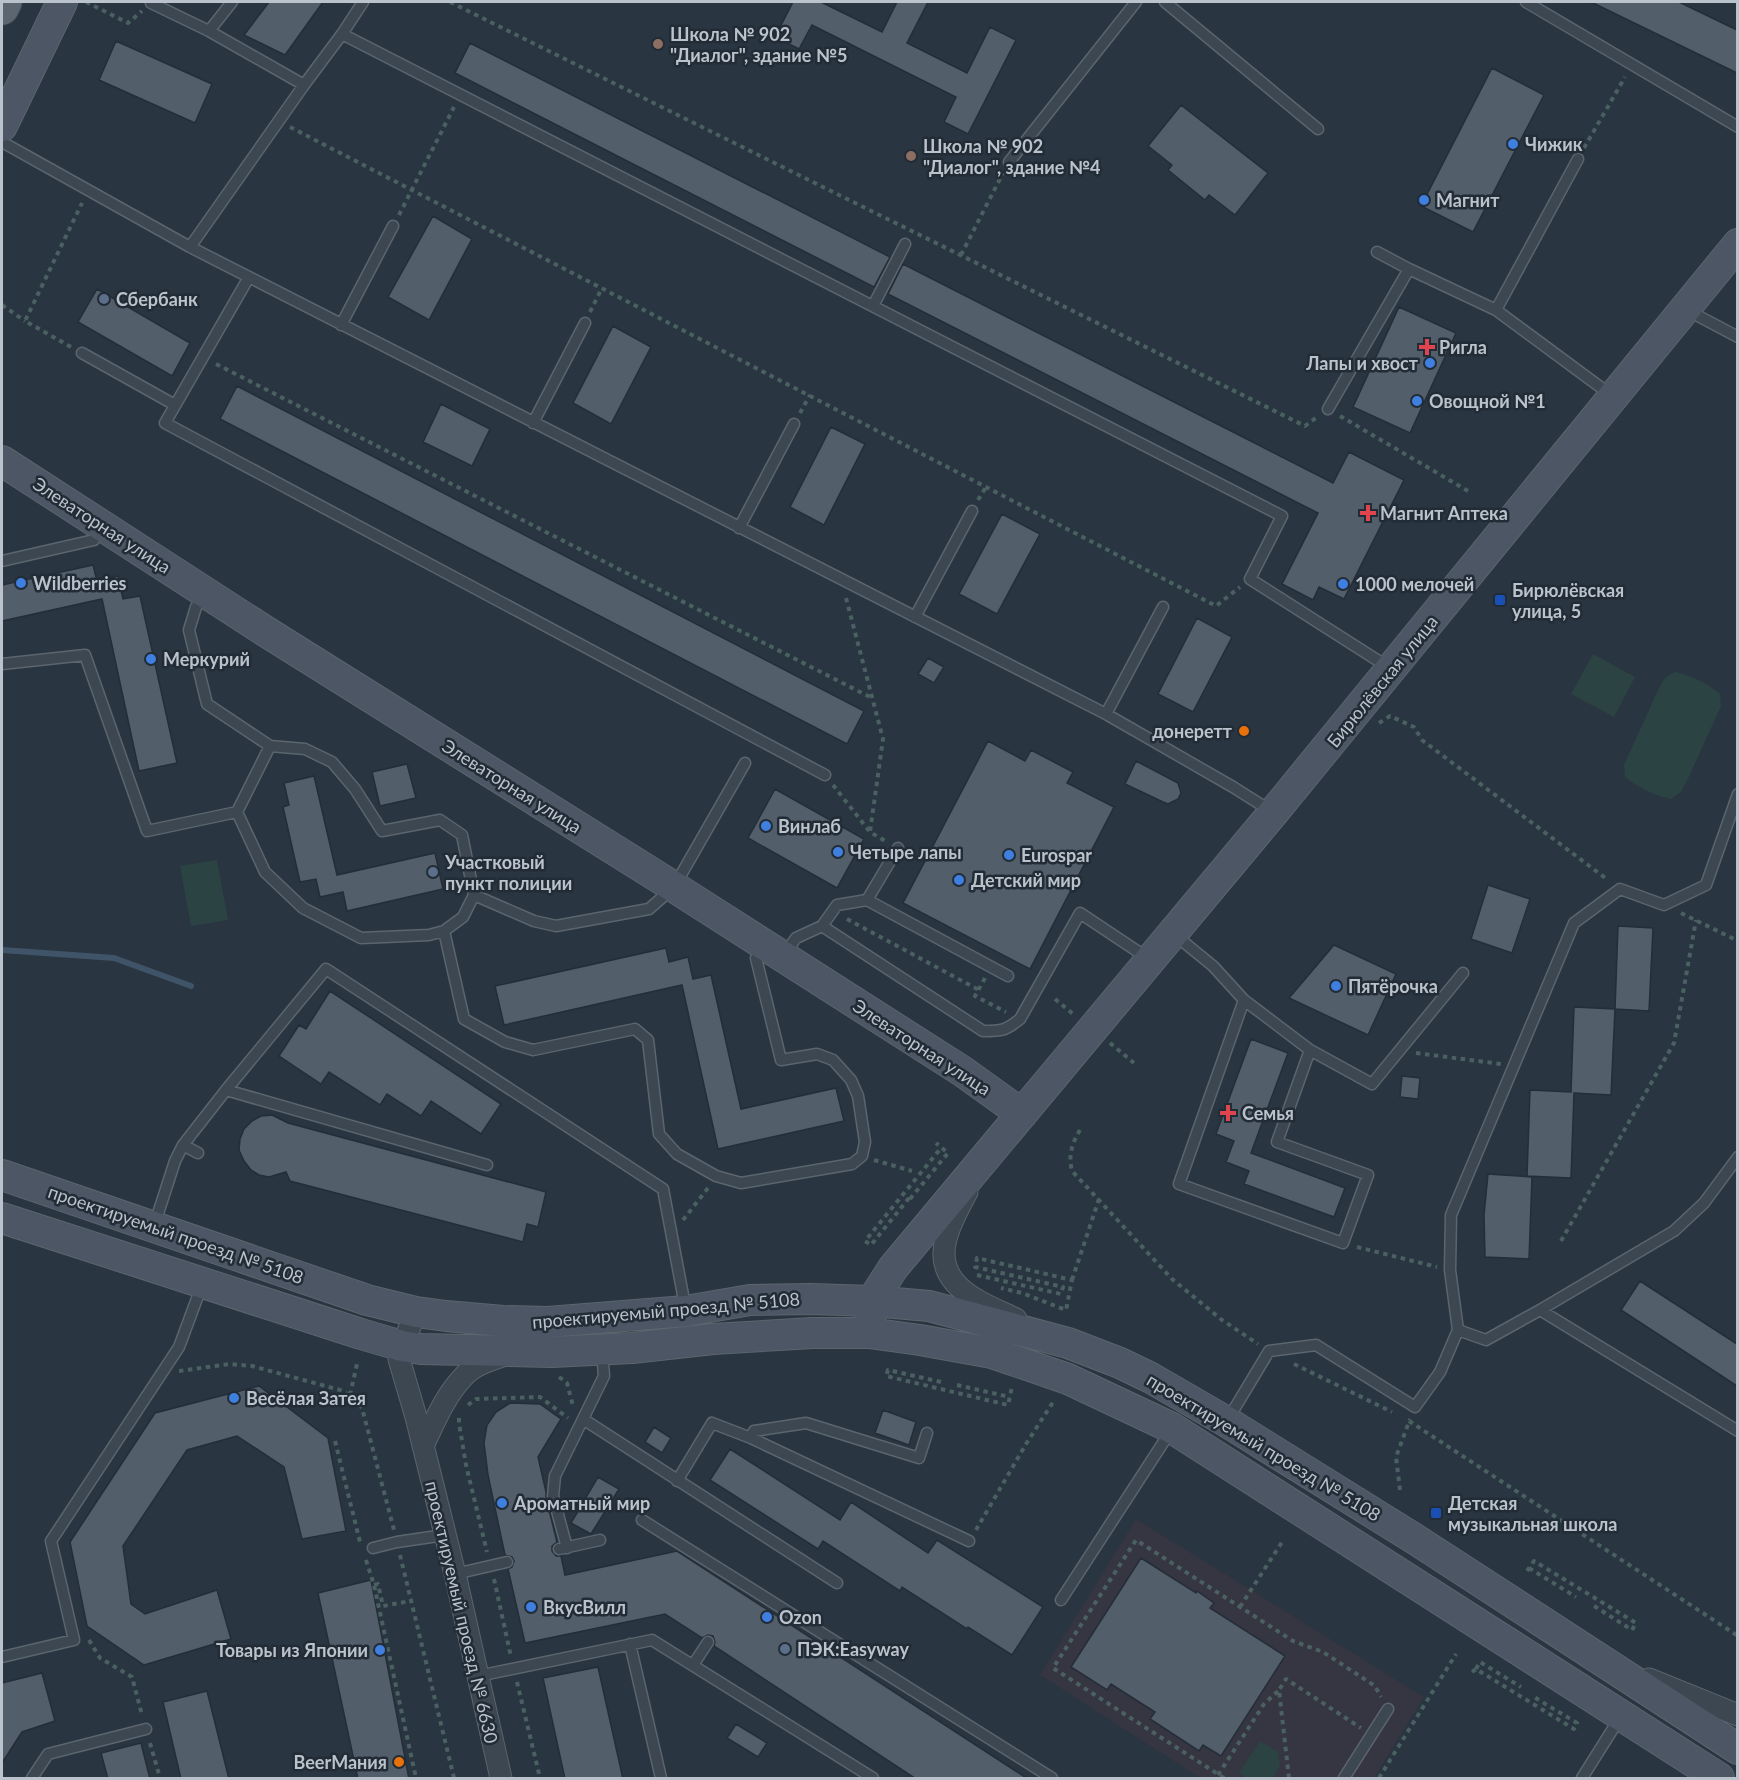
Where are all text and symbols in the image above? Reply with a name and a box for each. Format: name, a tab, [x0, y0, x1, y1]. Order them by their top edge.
place label: Школа № 902 "Диалог", здание №5	[670, 23, 847, 66]
marker: Школа № 902 "Диалог", здание №5	[651, 37, 665, 51]
place label: Чижик	[1525, 133, 1583, 155]
place label: Школа № 902 "Диалог", здание №4	[923, 135, 1100, 178]
marker: Чижик	[1506, 137, 1520, 151]
marker: Школа № 902 "Диалог", здание №4	[904, 149, 918, 163]
place label: Магнит	[1436, 189, 1500, 211]
marker: Магнит	[1417, 193, 1431, 207]
place label: Сбербанк	[116, 288, 198, 310]
marker: Сбербанк	[97, 292, 111, 306]
place label: Ригла	[1439, 336, 1487, 358]
marker: Ригла	[1420, 340, 1434, 354]
place label: Лапы и хвост	[1305, 352, 1419, 374]
marker: Лапы и хвост	[1423, 356, 1437, 370]
place label: Овощной №1	[1429, 390, 1546, 412]
marker: Овощной №1	[1410, 394, 1424, 408]
street label: Элеваторная улица	[29, 472, 175, 578]
place label: Магнит Аптека	[1380, 502, 1508, 524]
marker: Магнит Аптека	[1361, 506, 1375, 520]
place label: Wildberries	[33, 572, 127, 594]
place label: 1000 мелочей	[1355, 573, 1474, 595]
marker: Wildberries	[14, 576, 28, 590]
marker: 1000 мелочей	[1336, 577, 1350, 591]
place label: Бирюлёвская улица, 5	[1512, 579, 1624, 622]
marker: Бирюлёвская улица, 5	[1493, 593, 1507, 607]
street label: Бирюлёвская улица	[1322, 610, 1442, 752]
place label: Меркурий	[163, 648, 250, 670]
marker: Меркурий	[144, 652, 158, 666]
place label: донеретт	[1152, 720, 1233, 742]
marker: донеретт	[1237, 724, 1251, 738]
street label: Элеваторная улица	[438, 734, 586, 838]
place label: Винлаб	[778, 815, 841, 837]
marker: Винлаб	[759, 819, 773, 833]
place label: Четыре лапы	[850, 841, 962, 863]
place label: Eurospar	[1021, 844, 1092, 866]
marker: Четыре лапы	[831, 845, 845, 859]
marker: Eurospar	[1002, 848, 1016, 862]
place label: Участковый пункт полиции	[444, 851, 572, 894]
marker: Участковый пункт полиции	[426, 865, 440, 879]
place label: Детский мир	[971, 869, 1081, 891]
marker: Детский мир	[952, 873, 966, 887]
place label: Пятёрочка	[1348, 975, 1438, 997]
marker: Пятёрочка	[1329, 979, 1343, 993]
street label: Элеваторная улица	[849, 994, 995, 1100]
place label: Семья	[1242, 1102, 1294, 1124]
marker: Семья	[1219, 1104, 1237, 1122]
street label: проектируемый проезд № 5108	[45, 1180, 307, 1288]
street label: проектируемый проезд № 5108	[531, 1287, 801, 1333]
street label: проектируемый проезд № 5108	[1143, 1368, 1385, 1526]
place label: Весёлая Затея	[246, 1387, 366, 1409]
marker: Весёлая Затея	[227, 1391, 241, 1405]
street label: проектируемый проезд № 6630	[421, 1479, 503, 1745]
place label: Ароматный мир	[513, 1492, 650, 1514]
place label: Детская музыкальная школа	[1448, 1492, 1617, 1535]
marker: Ароматный мир	[495, 1496, 509, 1510]
marker: Детская музыкальная школа	[1429, 1506, 1443, 1520]
place label: ВкусВилл	[543, 1596, 626, 1618]
marker: ВкусВилл	[524, 1600, 538, 1614]
place label: Ozon	[779, 1606, 822, 1628]
marker: Ozon	[760, 1610, 774, 1624]
place label: ПЭК:Easyway	[797, 1638, 909, 1660]
place label: Товары из Японии	[216, 1639, 368, 1661]
marker: ПЭК:Easyway	[778, 1642, 792, 1656]
marker: Товары из Японии	[373, 1643, 387, 1657]
place label: BeerМания	[294, 1751, 387, 1773]
marker: BeerМания	[392, 1755, 406, 1769]

